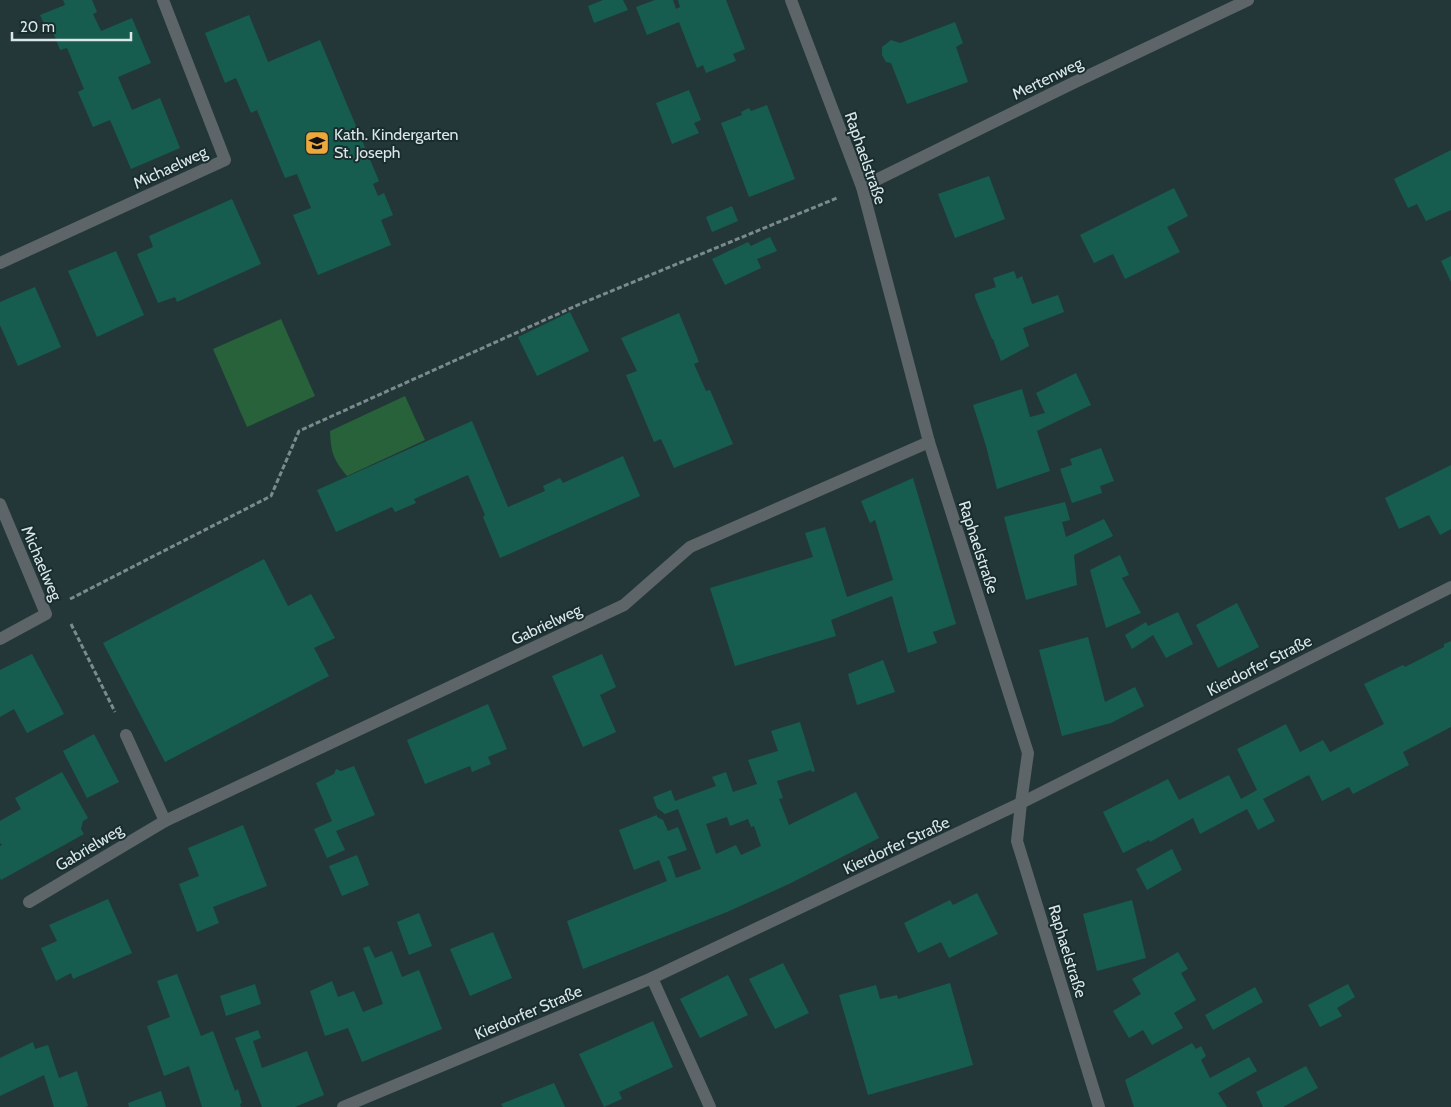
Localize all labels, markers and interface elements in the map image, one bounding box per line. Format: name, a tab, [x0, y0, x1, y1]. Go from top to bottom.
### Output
scale bar	[12, 10, 131, 42]
text: 20 m	[20, 18, 55, 36]
street label: Mertenweg	[1009, 53, 1086, 104]
street label: Raphaelstraße	[841, 109, 890, 207]
place label: Kath. Kindergarten St. Joseph	[334, 125, 459, 162]
school or university icon: Kath. Kindergarten St. Joseph	[304, 130, 330, 156]
street label: Michaelweg	[130, 142, 211, 193]
street label: Raphaelstraße	[955, 498, 1002, 596]
street label: Michaelweg	[17, 523, 66, 604]
street label: Gabrielweg	[508, 599, 585, 649]
street label: Kierdorfer Straße	[1204, 631, 1315, 700]
street label: Kierdorfer Straße	[840, 813, 952, 878]
street label: Gabrielweg	[52, 819, 127, 875]
street label: Raphaelstraße	[1044, 902, 1091, 1000]
street label: Kierdorfer Straße	[472, 981, 585, 1044]

